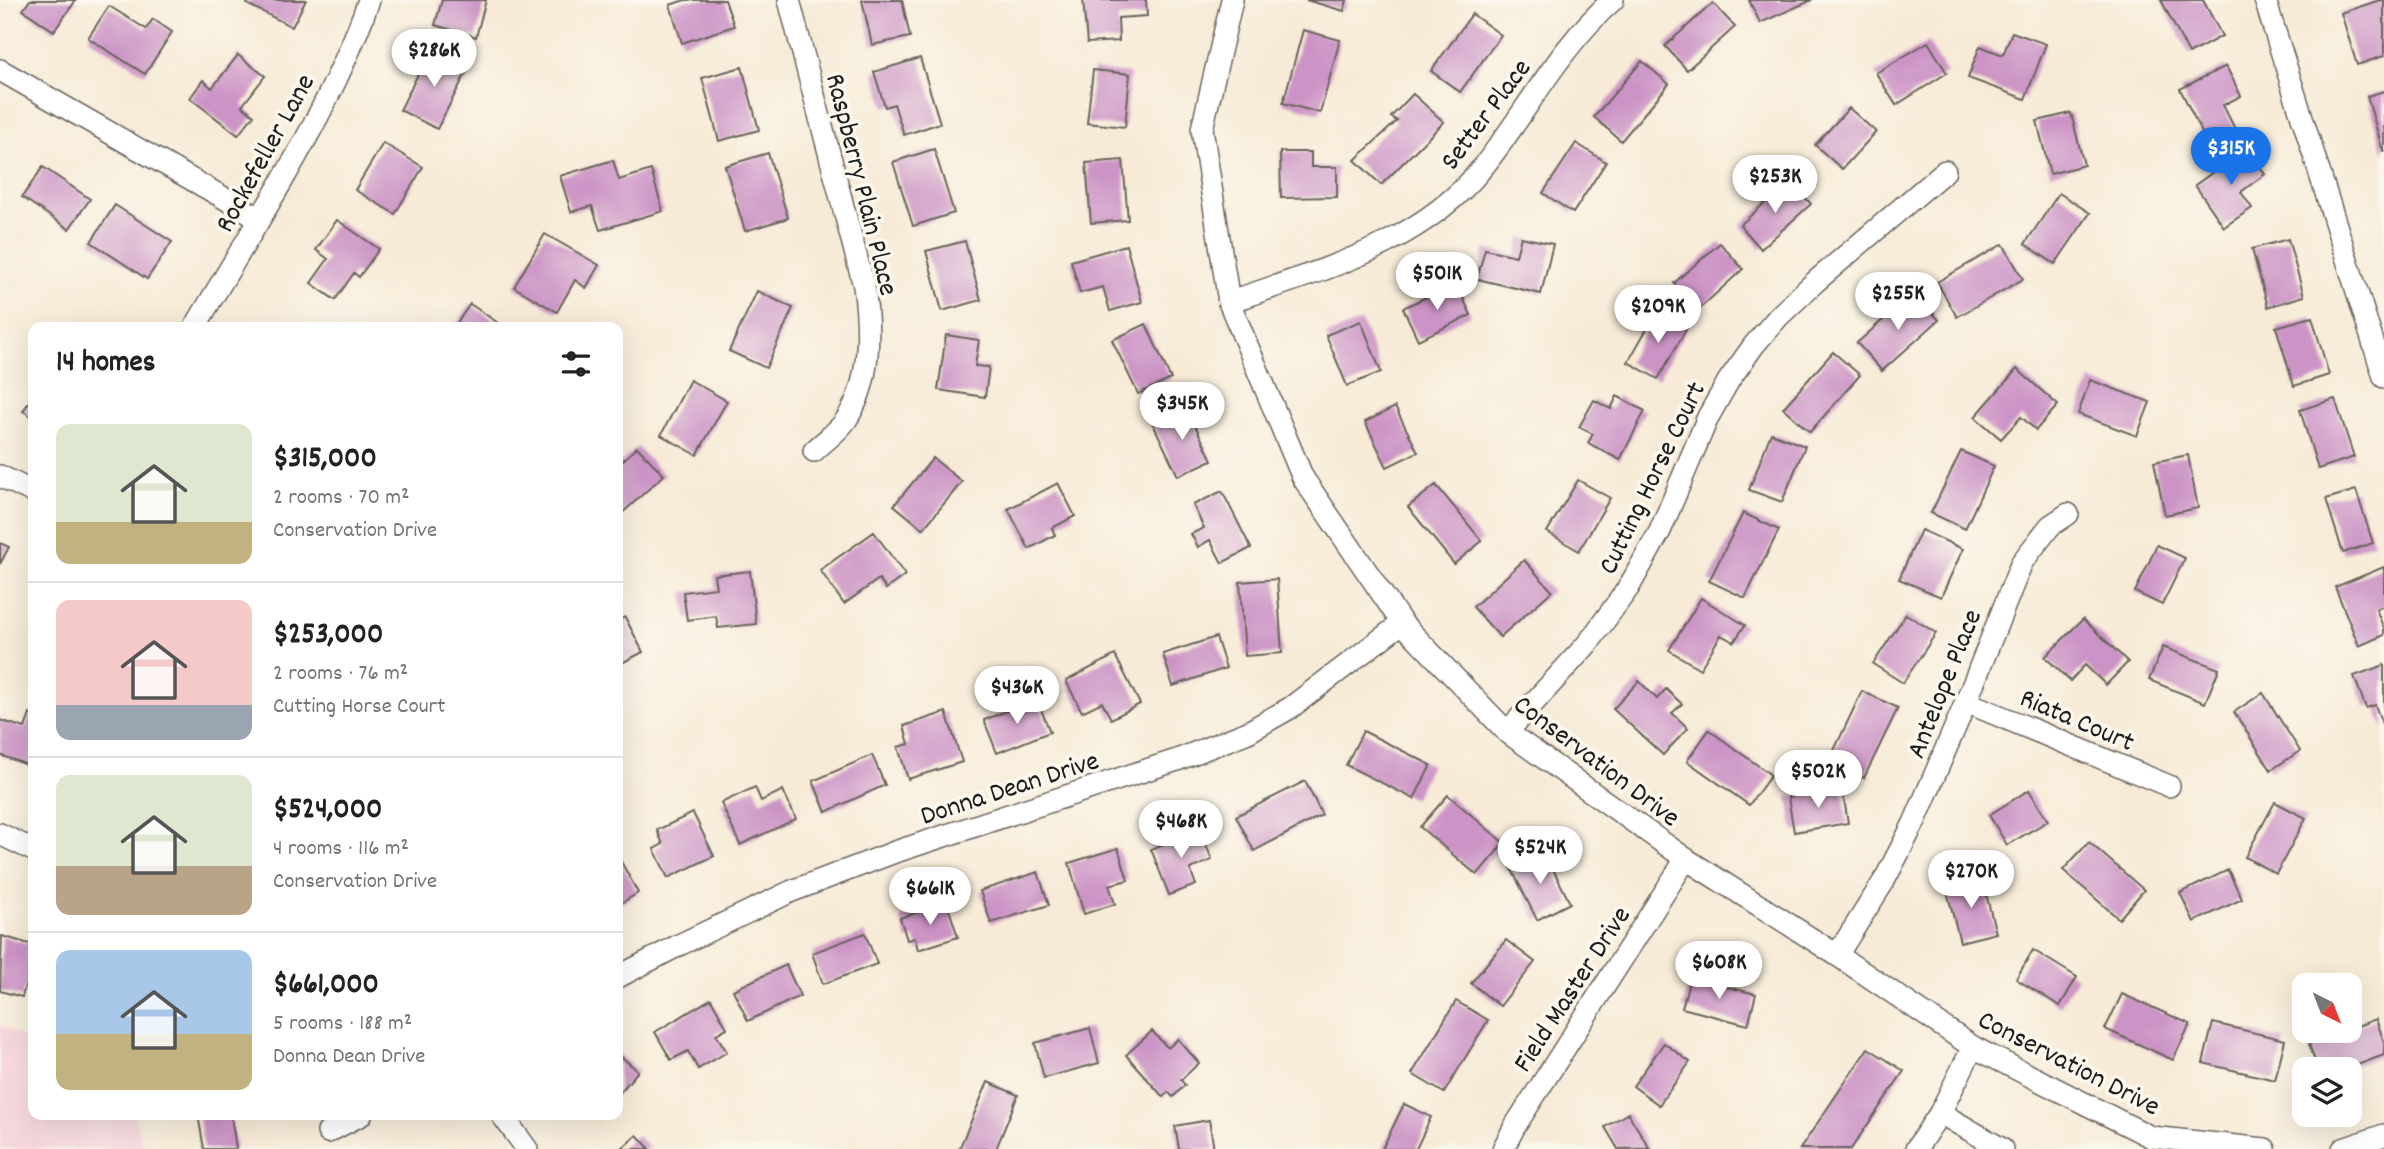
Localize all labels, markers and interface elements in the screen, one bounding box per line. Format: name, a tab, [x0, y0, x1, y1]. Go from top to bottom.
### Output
pin: $286K	[385, 29, 483, 89]
text: $286K	[408, 35, 460, 68]
street label: Setter Place	[1433, 52, 1543, 180]
street label: Rockefeller Lane	[207, 68, 327, 241]
street label: Raspberry Plain Place	[812, 70, 906, 300]
pin: $315K	[2182, 128, 2280, 187]
text: $315K	[2207, 133, 2255, 166]
pin: $253K	[1726, 156, 1824, 215]
text: $253K	[1748, 161, 1802, 194]
pin: $501K	[1388, 252, 1486, 312]
text: $501K	[1412, 258, 1462, 291]
pin: $255K	[1849, 272, 1947, 332]
text: $255K	[1871, 278, 1925, 311]
pin: $209K	[1609, 286, 1707, 345]
text: $209K	[1630, 291, 1686, 324]
text: 14 homes	[56, 343, 155, 386]
icon: filters	[557, 345, 595, 383]
street label: Cutting Horse Court	[1590, 376, 1719, 582]
pin: $345K	[1133, 382, 1231, 442]
text: $345K	[1156, 388, 1208, 421]
text: $315,000	[273, 439, 377, 482]
icon: home	[112, 452, 196, 536]
text: 2 rooms · 70 m²	[273, 482, 409, 515]
text: Conservation Drive	[273, 515, 437, 548]
street label: Antelope Place	[1899, 604, 1995, 765]
text: $253,000	[273, 615, 383, 658]
icon: home	[112, 628, 196, 712]
text: 2 rooms · 76 m²	[273, 658, 408, 691]
pin: $436K	[968, 666, 1066, 726]
text: $436K	[990, 672, 1044, 705]
street label: Riata Court	[2013, 681, 2139, 765]
street label: Conservation Drive	[1503, 687, 1687, 839]
text: Cutting Horse Court	[273, 691, 446, 724]
street label: Donna Dean Drive	[916, 743, 1105, 838]
pin: $502K	[1769, 750, 1867, 810]
text: $502K	[1790, 756, 1846, 789]
text: $524,000	[273, 790, 382, 833]
pin: $468K	[1132, 800, 1230, 860]
icon: home	[112, 803, 196, 887]
text: $468K	[1155, 806, 1207, 839]
pin: $524K	[1491, 826, 1589, 886]
text: $524K	[1514, 832, 1566, 865]
text: 4 rooms · 116 m²	[273, 833, 409, 866]
pin: $270K	[1922, 850, 2020, 910]
text: $270K	[1944, 856, 1998, 889]
text: Conservation Drive	[273, 866, 437, 899]
pin: $661K	[881, 867, 979, 927]
text: $661K	[905, 873, 955, 906]
street label: Field Master Drive	[1505, 900, 1643, 1082]
pin: $608K	[1670, 942, 1768, 1001]
text: $608K	[1691, 947, 1747, 980]
text: $661,000	[273, 965, 379, 1008]
north arrow	[2292, 973, 2362, 1043]
map controls	[2292, 973, 2362, 1127]
icon: home	[112, 978, 196, 1062]
street label: Conservation Drive	[1970, 1002, 2166, 1129]
text: 5 rooms · 188 m²	[273, 1008, 412, 1041]
text: Donna Dean Drive	[273, 1041, 425, 1074]
button: layers	[2292, 1057, 2362, 1127]

